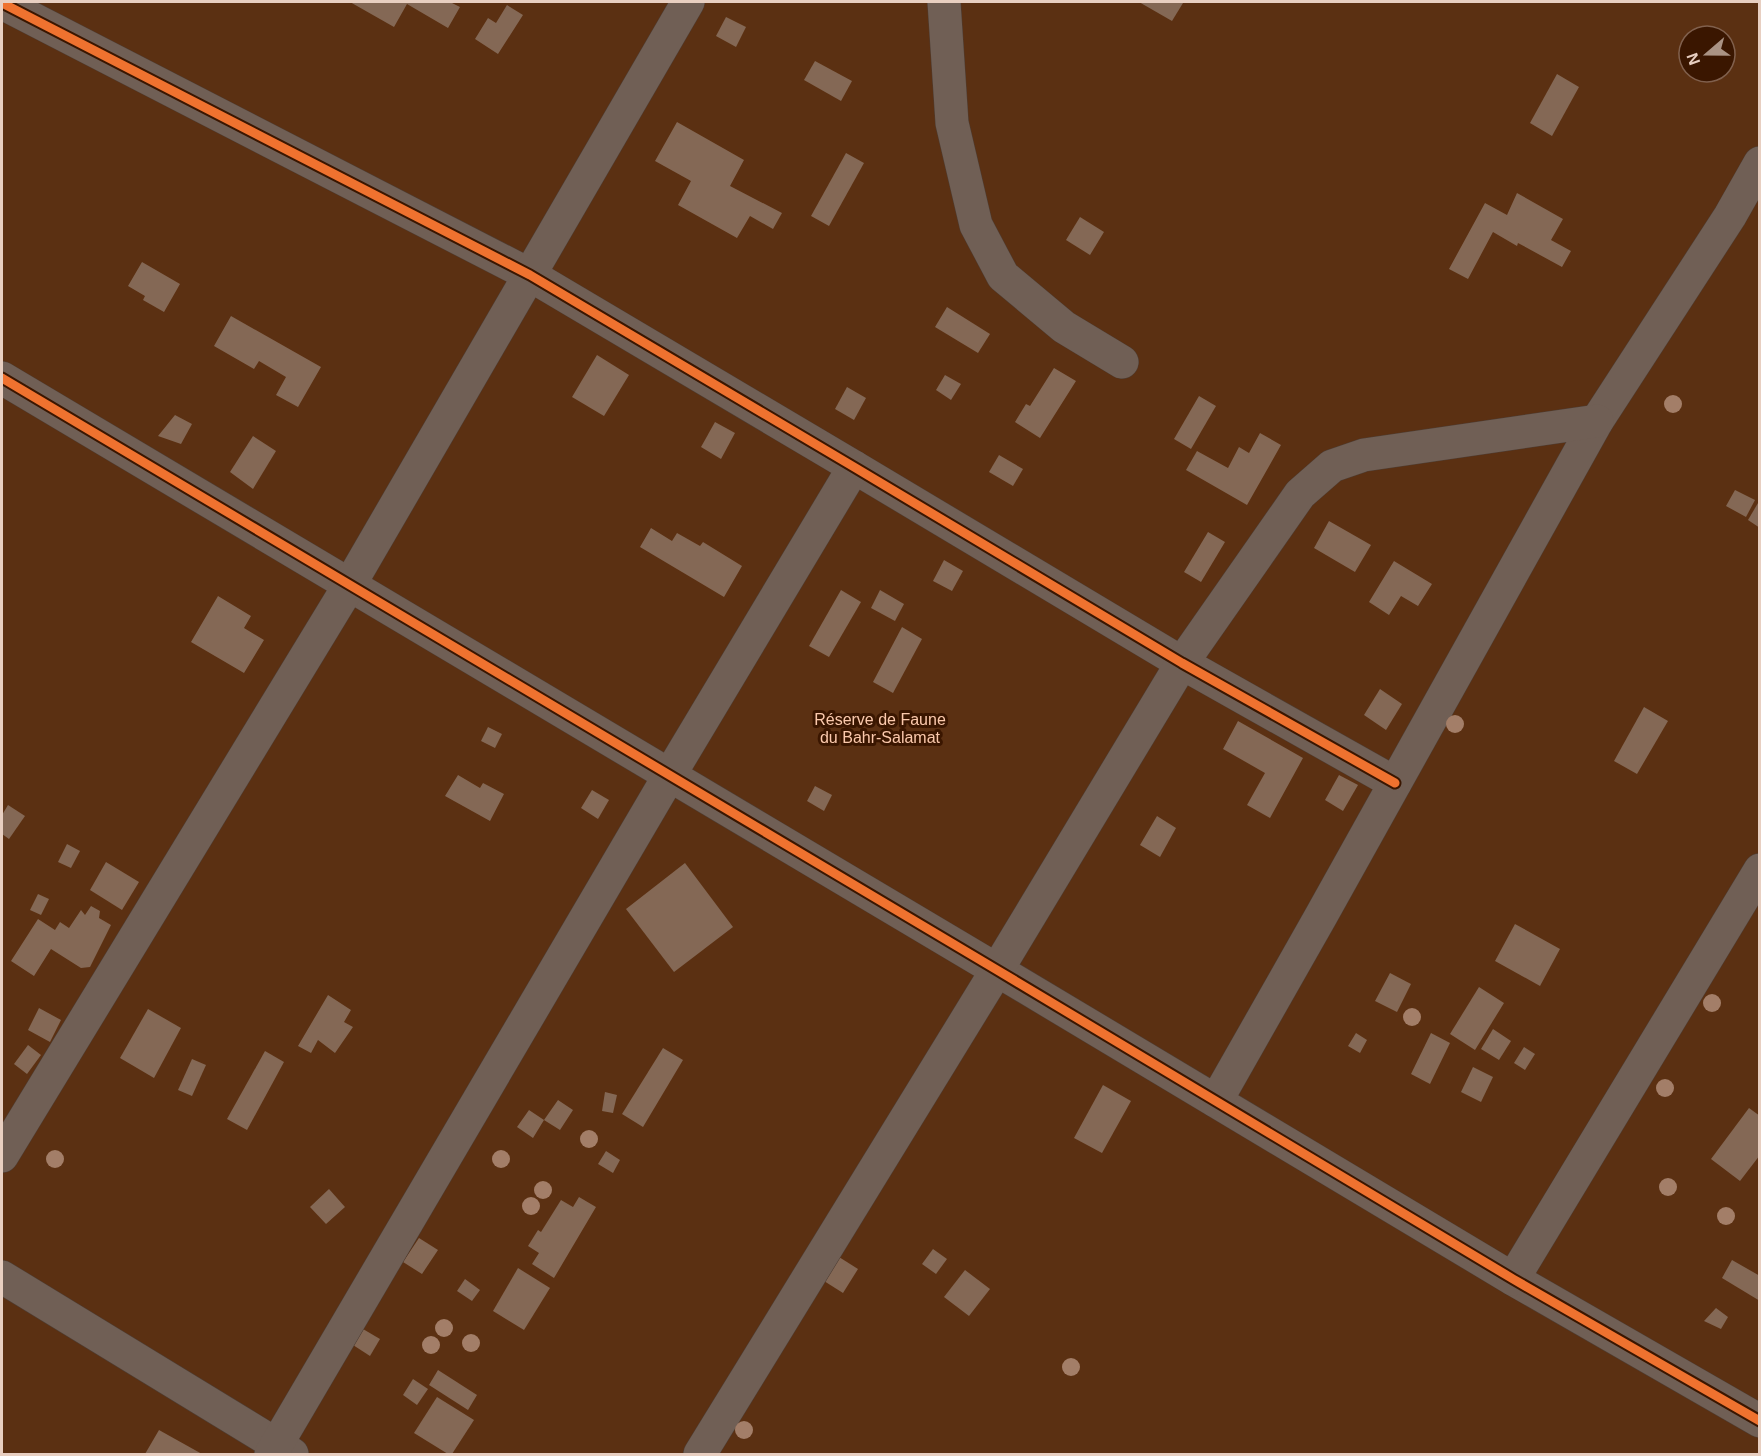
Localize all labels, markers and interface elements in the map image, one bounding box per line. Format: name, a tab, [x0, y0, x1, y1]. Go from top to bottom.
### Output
north arrow	[1677, 24, 1737, 84]
text: N	[1683, 51, 1703, 67]
park label: Réserve de Faune du Bahr-Salamat	[814, 711, 946, 746]

